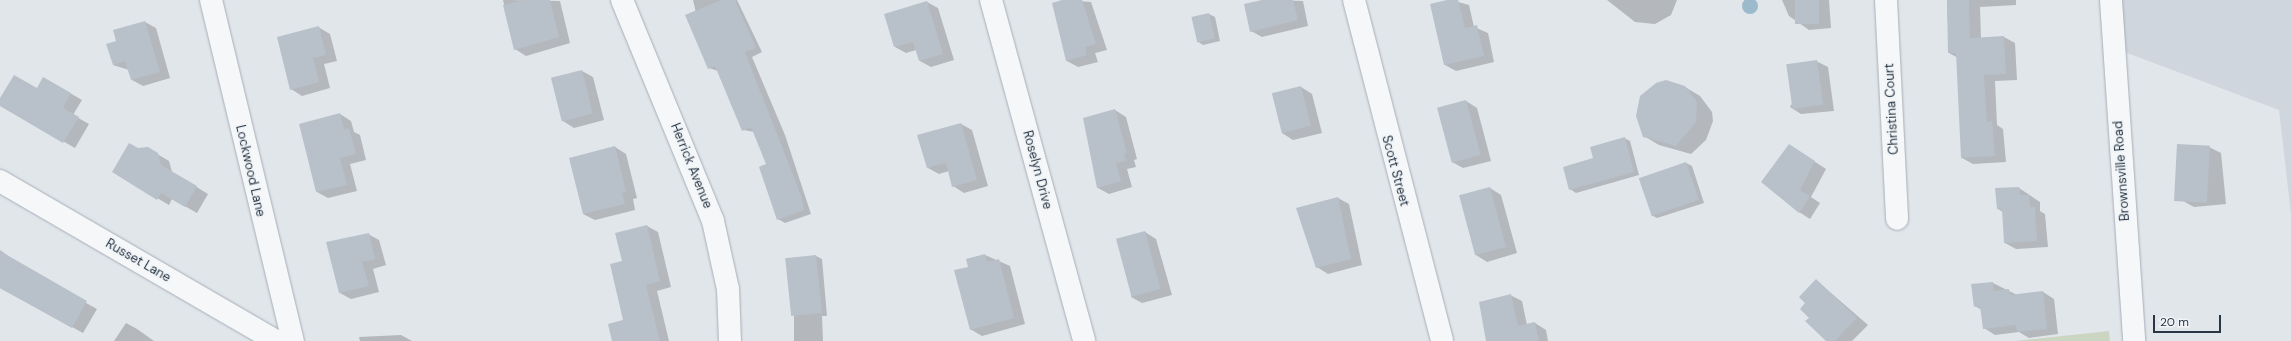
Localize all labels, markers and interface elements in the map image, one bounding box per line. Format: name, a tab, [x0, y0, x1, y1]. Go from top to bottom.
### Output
street label: Christina Court	[1882, 63, 1902, 155]
street label: Brownsville Road	[2111, 120, 2133, 222]
street label: Herrick Avenue	[667, 121, 715, 211]
street label: Lockwood Lane	[232, 124, 268, 218]
street label: Roselyn Drive	[1019, 129, 1055, 211]
street label: Scott Street	[1378, 134, 1412, 208]
street label: Russet Lane	[103, 236, 173, 286]
scale bar	[2155, 307, 2223, 333]
text: 20 m	[2160, 314, 2189, 330]

